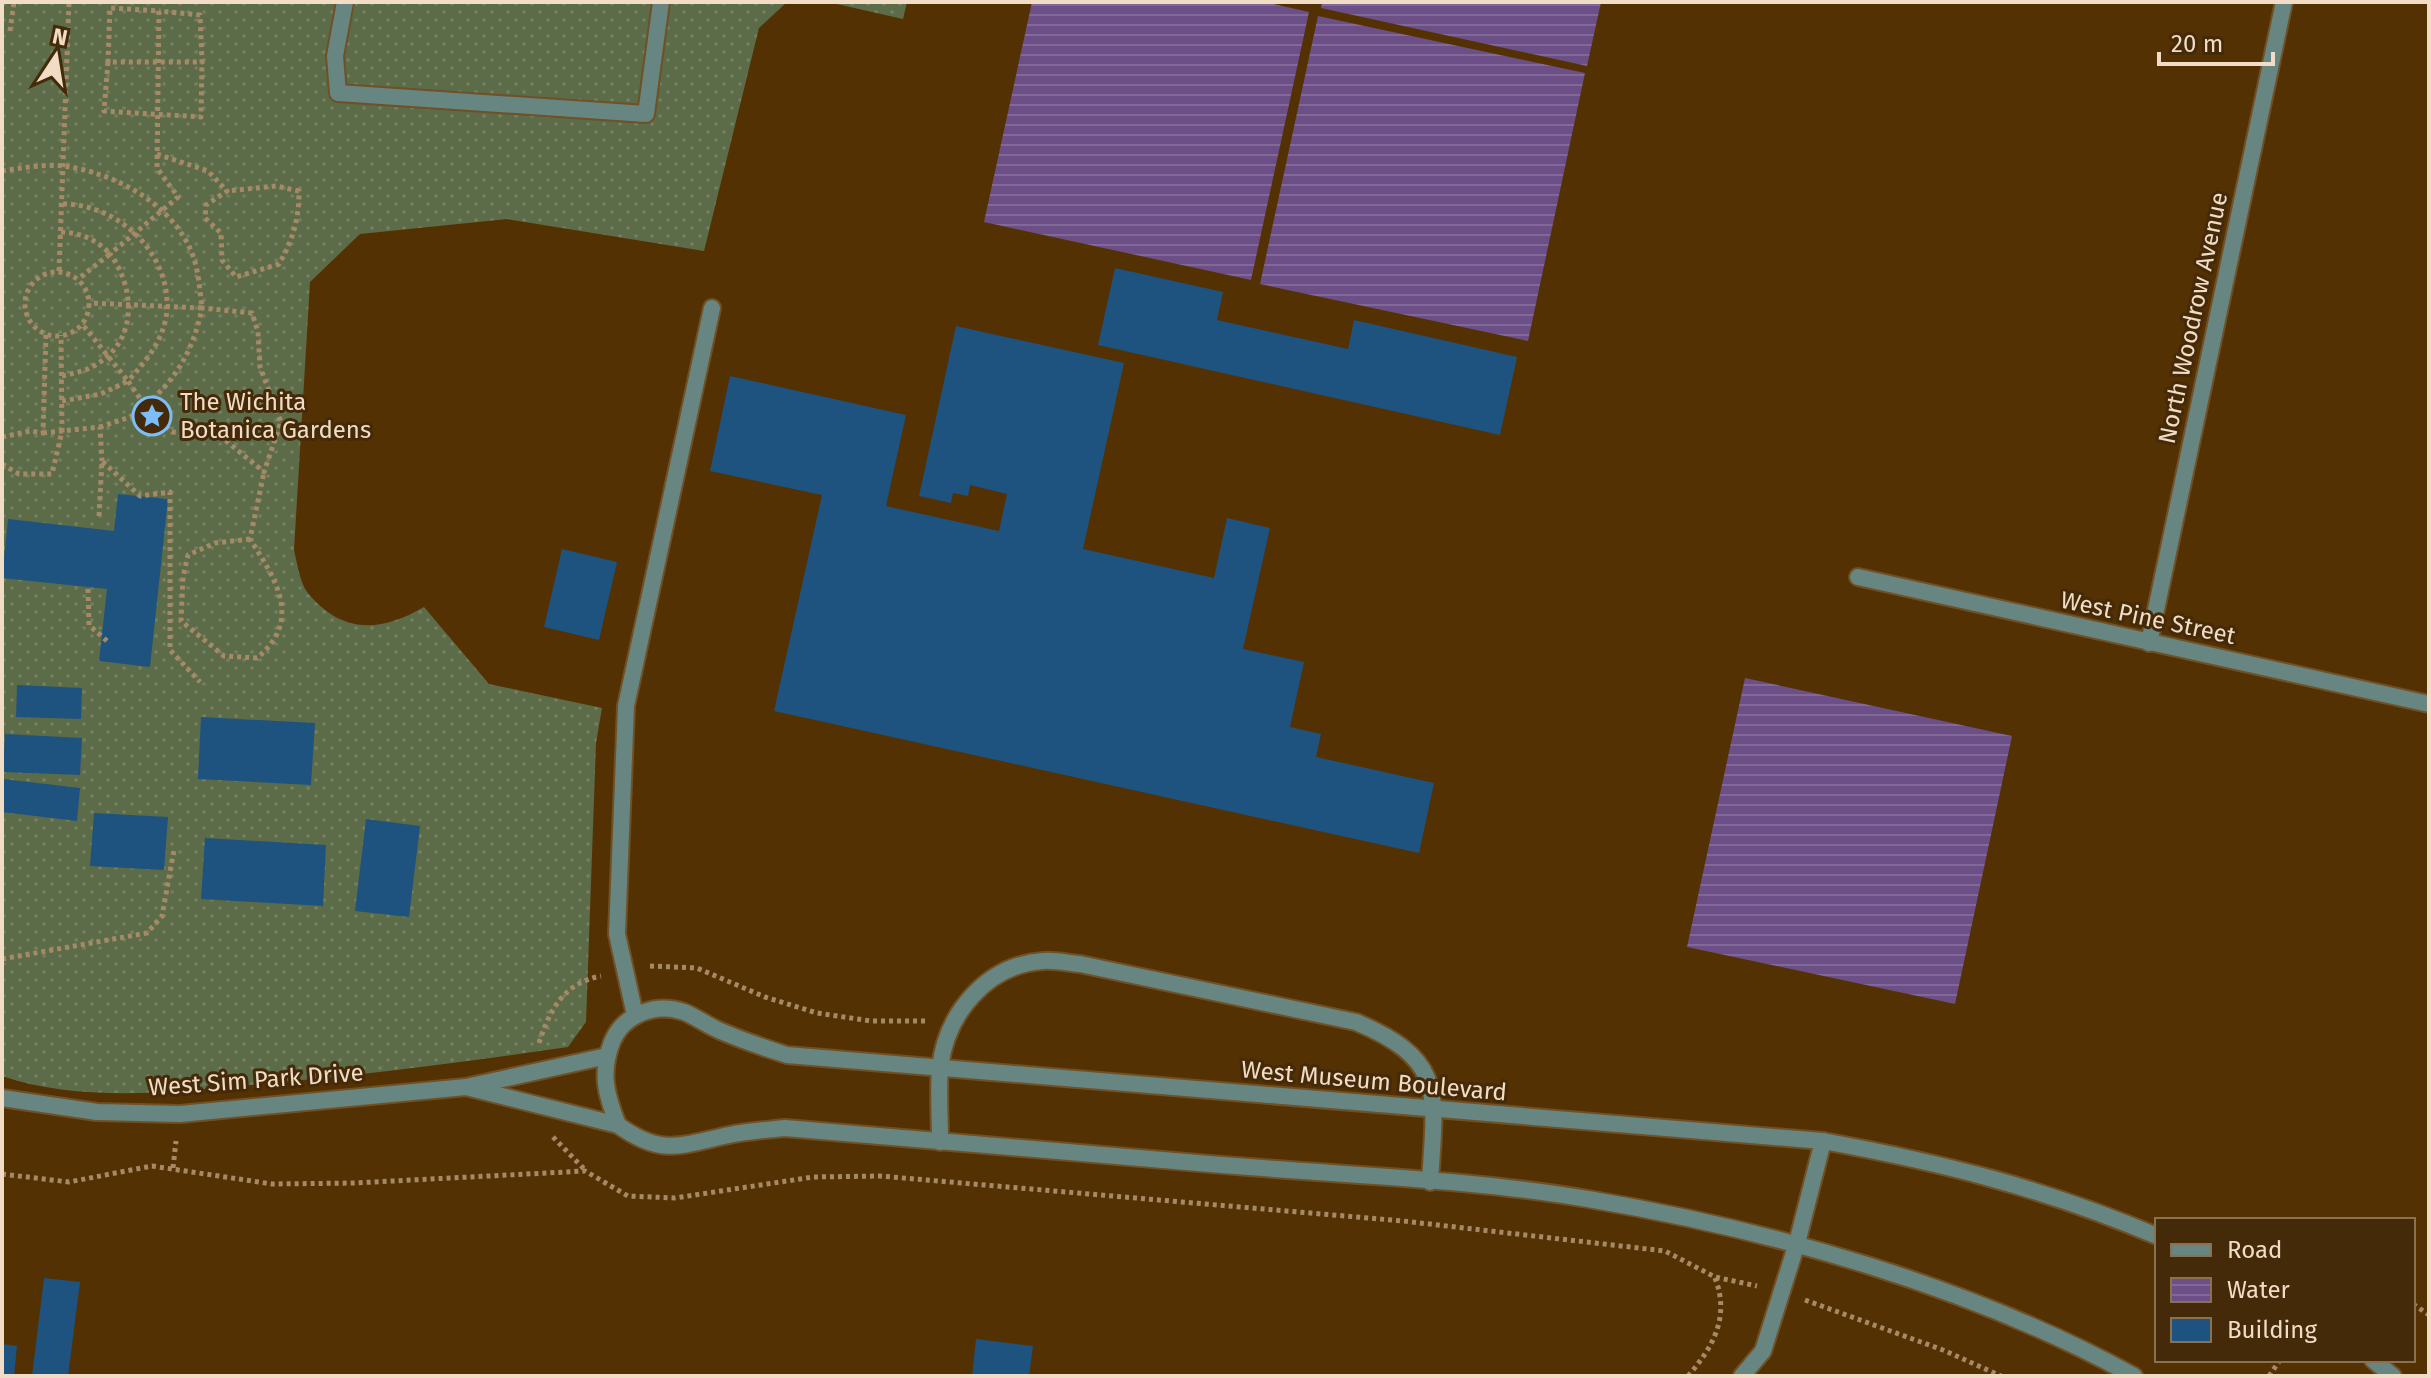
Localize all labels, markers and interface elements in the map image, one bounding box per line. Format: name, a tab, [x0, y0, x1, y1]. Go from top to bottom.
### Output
north arrow	[16, 16, 96, 96]
scale bar	[2159, 16, 2273, 66]
text: N	[50, 22, 70, 52]
text: 20 m	[2171, 30, 2223, 58]
street label: North Woodrow Avenue	[2153, 190, 2233, 446]
place label: The Wichita Botanica Gardens	[180, 388, 371, 444]
place icon: The Wichita Botanica Gardens	[131, 395, 173, 437]
street label: West Pine Street	[2058, 586, 2238, 650]
street label: West Museum Boulevard	[1240, 1055, 1508, 1107]
street label: West Sim Park Drive	[148, 1059, 364, 1101]
legend	[2155, 1218, 2415, 1362]
text: Road	[2227, 1236, 2282, 1264]
text: Water	[2227, 1276, 2291, 1304]
text: Building	[2227, 1316, 2317, 1344]

